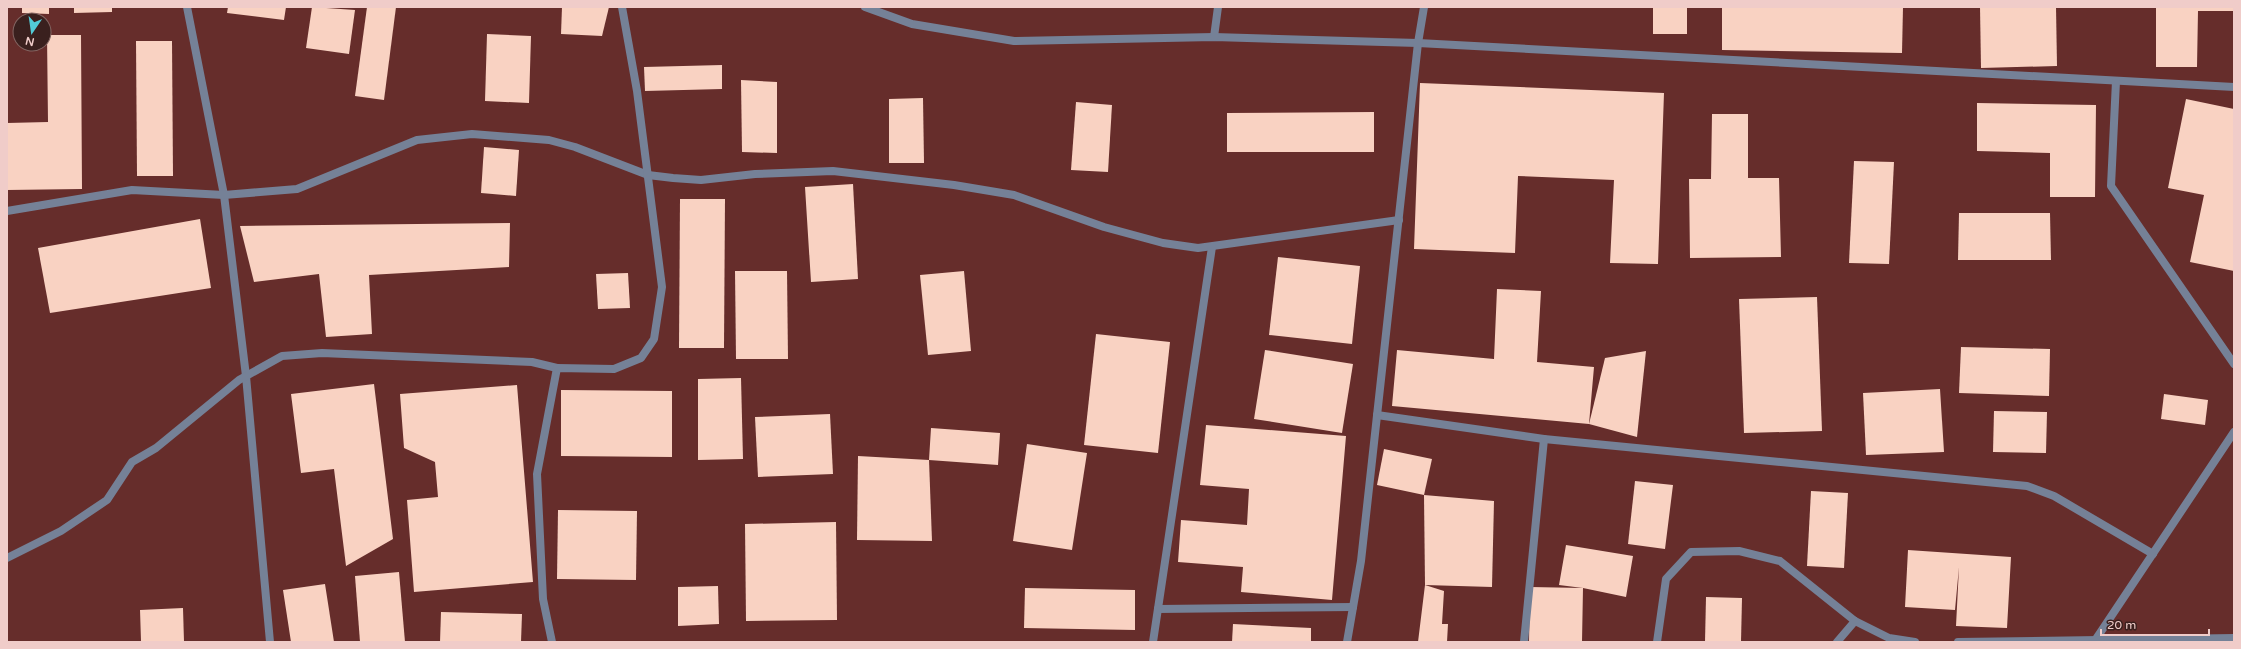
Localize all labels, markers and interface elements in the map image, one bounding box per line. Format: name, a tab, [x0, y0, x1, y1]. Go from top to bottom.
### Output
north arrow	[12, 12, 52, 52]
text: N	[24, 34, 36, 49]
scale bar	[2101, 611, 2209, 637]
text: 20 m	[2107, 618, 2136, 632]

